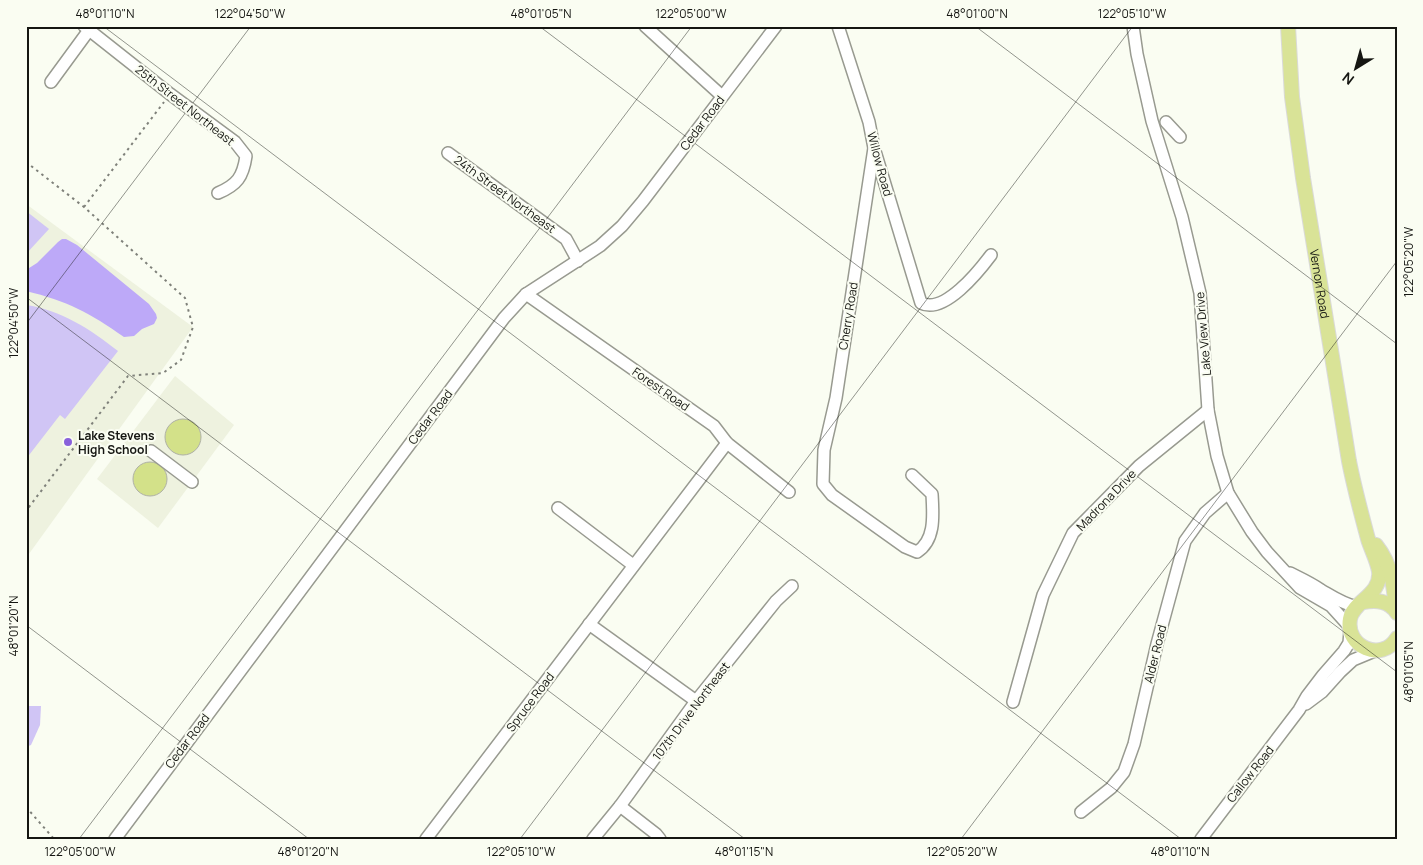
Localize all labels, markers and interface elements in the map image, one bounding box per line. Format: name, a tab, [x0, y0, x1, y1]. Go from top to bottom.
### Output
text: 48°01'10"N	[76, 5, 134, 22]
text: 122°04'50"W	[215, 5, 286, 22]
text: 48°01'05"N	[510, 5, 572, 22]
text: 122°05'00"W	[655, 5, 727, 22]
text: 48°01'00"N	[946, 5, 1008, 22]
text: 122°05'10"W	[1098, 5, 1167, 22]
north arrow	[1330, 42, 1380, 92]
street label: 25th Street Northeast	[132, 61, 238, 149]
text: N	[1338, 68, 1358, 89]
street label: Cedar Road	[676, 92, 728, 154]
street label: Willow Road	[863, 130, 897, 198]
street label: 24th Street Northeast	[451, 151, 559, 237]
text: 122°05'20"W	[1400, 226, 1417, 297]
street label: Vernon Road	[1306, 248, 1334, 320]
street label: Cherry Road	[834, 281, 862, 351]
text: 122°04'50"W	[5, 287, 22, 358]
street label: Lake View Drive	[1191, 291, 1215, 377]
street label: Forest Road	[629, 363, 693, 415]
street label: Cedar Road	[404, 386, 456, 448]
place label: Lake Stevens High School	[78, 427, 155, 458]
marker: Lake Stevens High School	[62, 436, 74, 448]
street label: Madrona Drive	[1072, 466, 1140, 534]
text: 48°01'20"N	[5, 595, 22, 657]
street label: Alder Road	[1140, 623, 1170, 685]
text: 48°01'05"N	[1400, 641, 1417, 703]
street label: 107th Drive Northeast	[648, 658, 734, 764]
street label: Spruce Road	[502, 669, 558, 735]
street label: Cedar Road	[161, 710, 213, 772]
street label: Callow Road	[1222, 742, 1278, 806]
text: 122°05'00"W	[44, 843, 116, 860]
text: 48°01'20"N	[277, 843, 339, 860]
text: 122°05'10"W	[487, 843, 556, 860]
text: 48°01'15"N	[715, 843, 773, 860]
text: 122°05'20"W	[927, 843, 998, 860]
text: 48°01'10"N	[1151, 843, 1209, 860]

